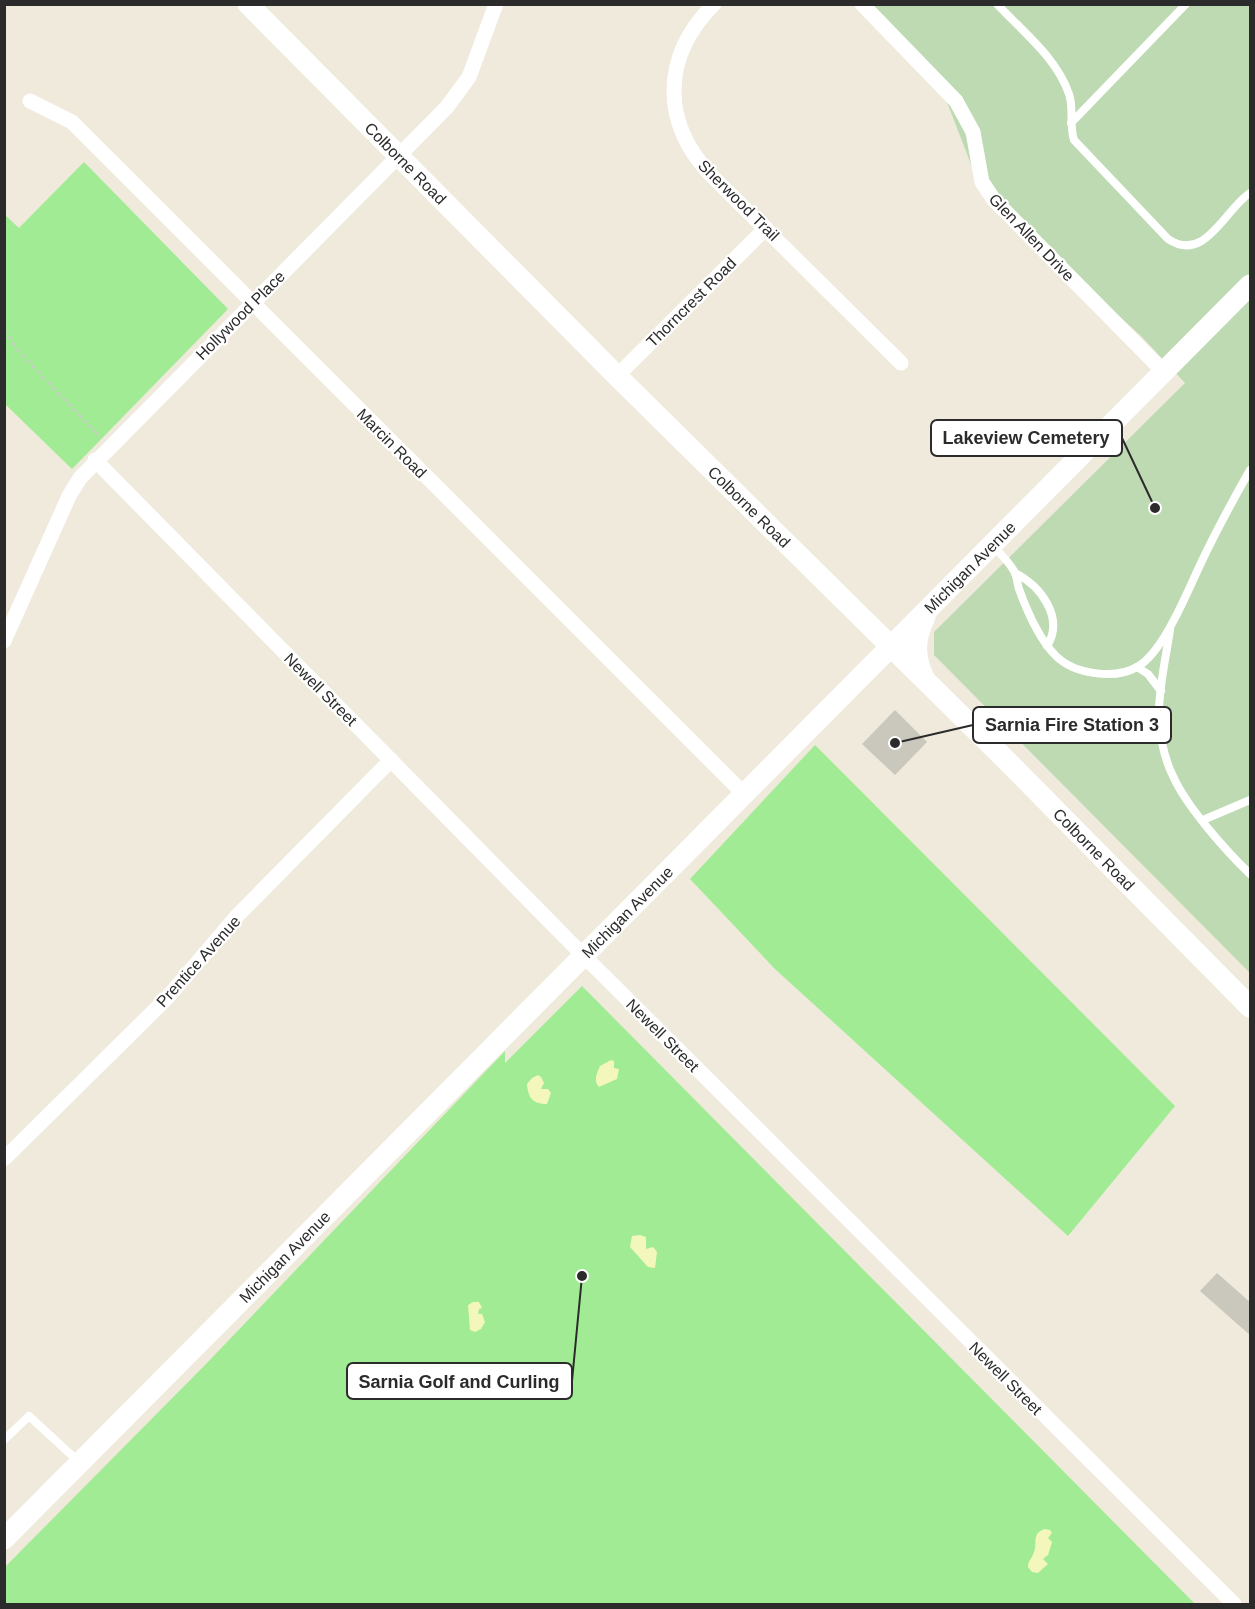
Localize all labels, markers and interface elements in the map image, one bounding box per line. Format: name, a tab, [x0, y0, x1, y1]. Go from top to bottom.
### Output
street label: Colborne Road	[361, 119, 449, 208]
street label: Sherwood Trail	[695, 157, 782, 244]
street label: Glen Allen Drive	[986, 190, 1078, 285]
street label: Thorncrest Road	[643, 254, 739, 350]
street label: Hollywood Place	[193, 267, 288, 363]
street label: Marcin Road	[354, 405, 430, 481]
callout: Lakeview Cemetery	[931, 420, 1122, 456]
text: Lakeview Cemetery	[942, 428, 1110, 448]
street label: Colborne Road	[705, 463, 793, 551]
street label: Michigan Avenue	[921, 518, 1019, 617]
street label: Newell Street	[281, 650, 361, 729]
callout: Sarnia Fire Station 3	[973, 707, 1171, 743]
text: Sarnia Fire Station 3	[985, 715, 1159, 735]
street label: Colborne Road	[1050, 805, 1138, 894]
street label: Michigan Avenue	[579, 863, 676, 961]
street label: Prentice Avenue	[153, 912, 244, 1010]
street label: Newell Street	[623, 996, 703, 1075]
street label: Michigan Avenue	[236, 1208, 334, 1306]
street label: Newell Street	[966, 1339, 1046, 1418]
callout: Sarnia Golf and Curling	[347, 1363, 572, 1399]
text: Sarnia Golf and Curling	[358, 1372, 560, 1392]

